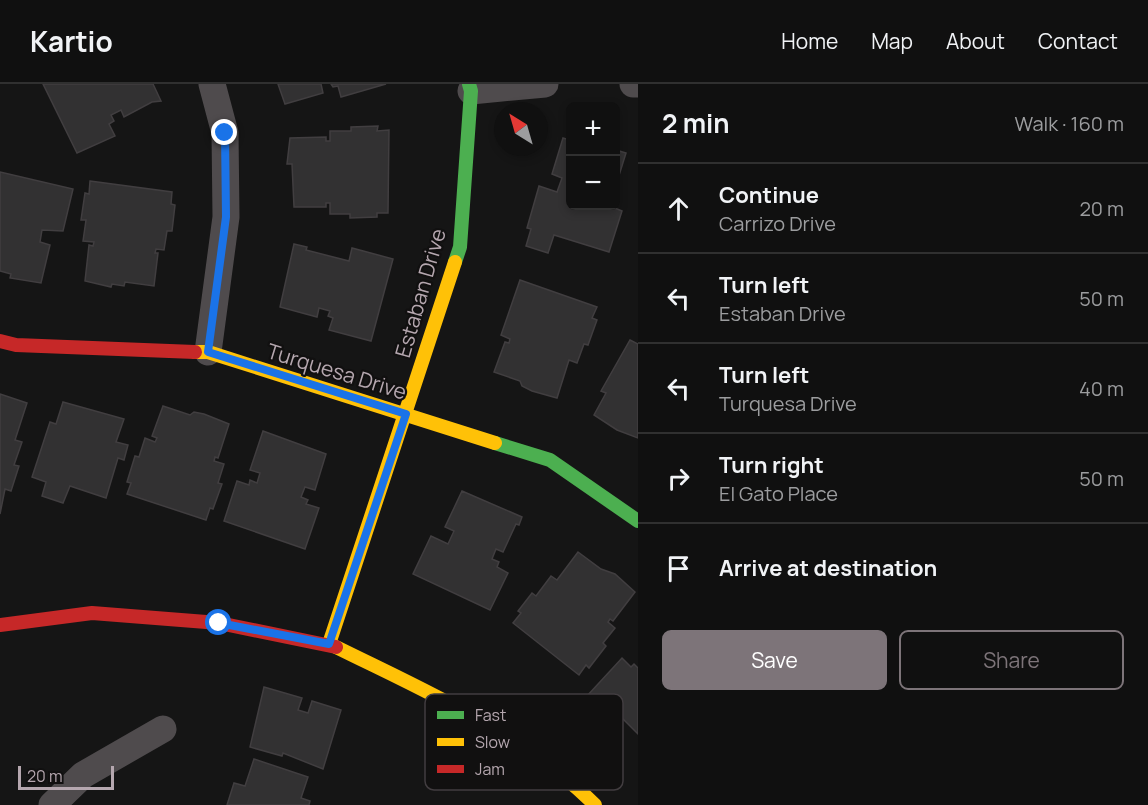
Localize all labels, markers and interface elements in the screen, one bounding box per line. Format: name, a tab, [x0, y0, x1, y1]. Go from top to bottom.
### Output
text: Kartio	[30, 22, 113, 60]
text: Home	[781, 27, 838, 55]
text: Map	[871, 27, 913, 55]
text: About	[946, 27, 1005, 55]
text: Contact	[1038, 27, 1118, 55]
north arrow	[494, 102, 548, 156]
map controls	[566, 102, 620, 210]
button: +	[566, 102, 620, 156]
text: 2 min	[662, 105, 730, 141]
text: Walk · 160 m	[1015, 110, 1124, 137]
route end	[211, 119, 237, 145]
button: −	[566, 156, 620, 210]
text: Continue	[719, 180, 819, 210]
icon: ahead	[662, 192, 695, 225]
text: 20 m	[1079, 195, 1124, 222]
text: Carrizo Drive	[719, 210, 836, 237]
street label: Estaban Drive	[388, 225, 452, 361]
text: Turn left	[719, 270, 809, 300]
icon: left	[662, 282, 695, 315]
text: 50 m	[1079, 285, 1124, 312]
text: Estaban Drive	[719, 300, 846, 327]
street label: Turquesa Drive	[264, 336, 410, 406]
text: Turn left	[719, 360, 809, 390]
icon: left	[662, 372, 695, 405]
text: 40 m	[1079, 375, 1124, 402]
text: Turquesa Drive	[719, 390, 857, 417]
text: Turn right	[719, 450, 824, 480]
icon: right	[662, 462, 695, 495]
text: 50 m	[1079, 465, 1124, 492]
text: El Gato Place	[719, 480, 838, 507]
icon: arrive	[662, 552, 695, 585]
text: Arrive at destination	[719, 553, 937, 583]
route start	[205, 609, 231, 635]
button: Save	[662, 630, 887, 690]
button: Share	[899, 630, 1124, 690]
legend	[425, 694, 623, 790]
text: Fast	[475, 704, 506, 726]
text: Slow	[475, 731, 510, 753]
text: Jam	[475, 758, 505, 780]
scale bar	[18, 763, 114, 790]
text: 20 m	[27, 765, 63, 787]

